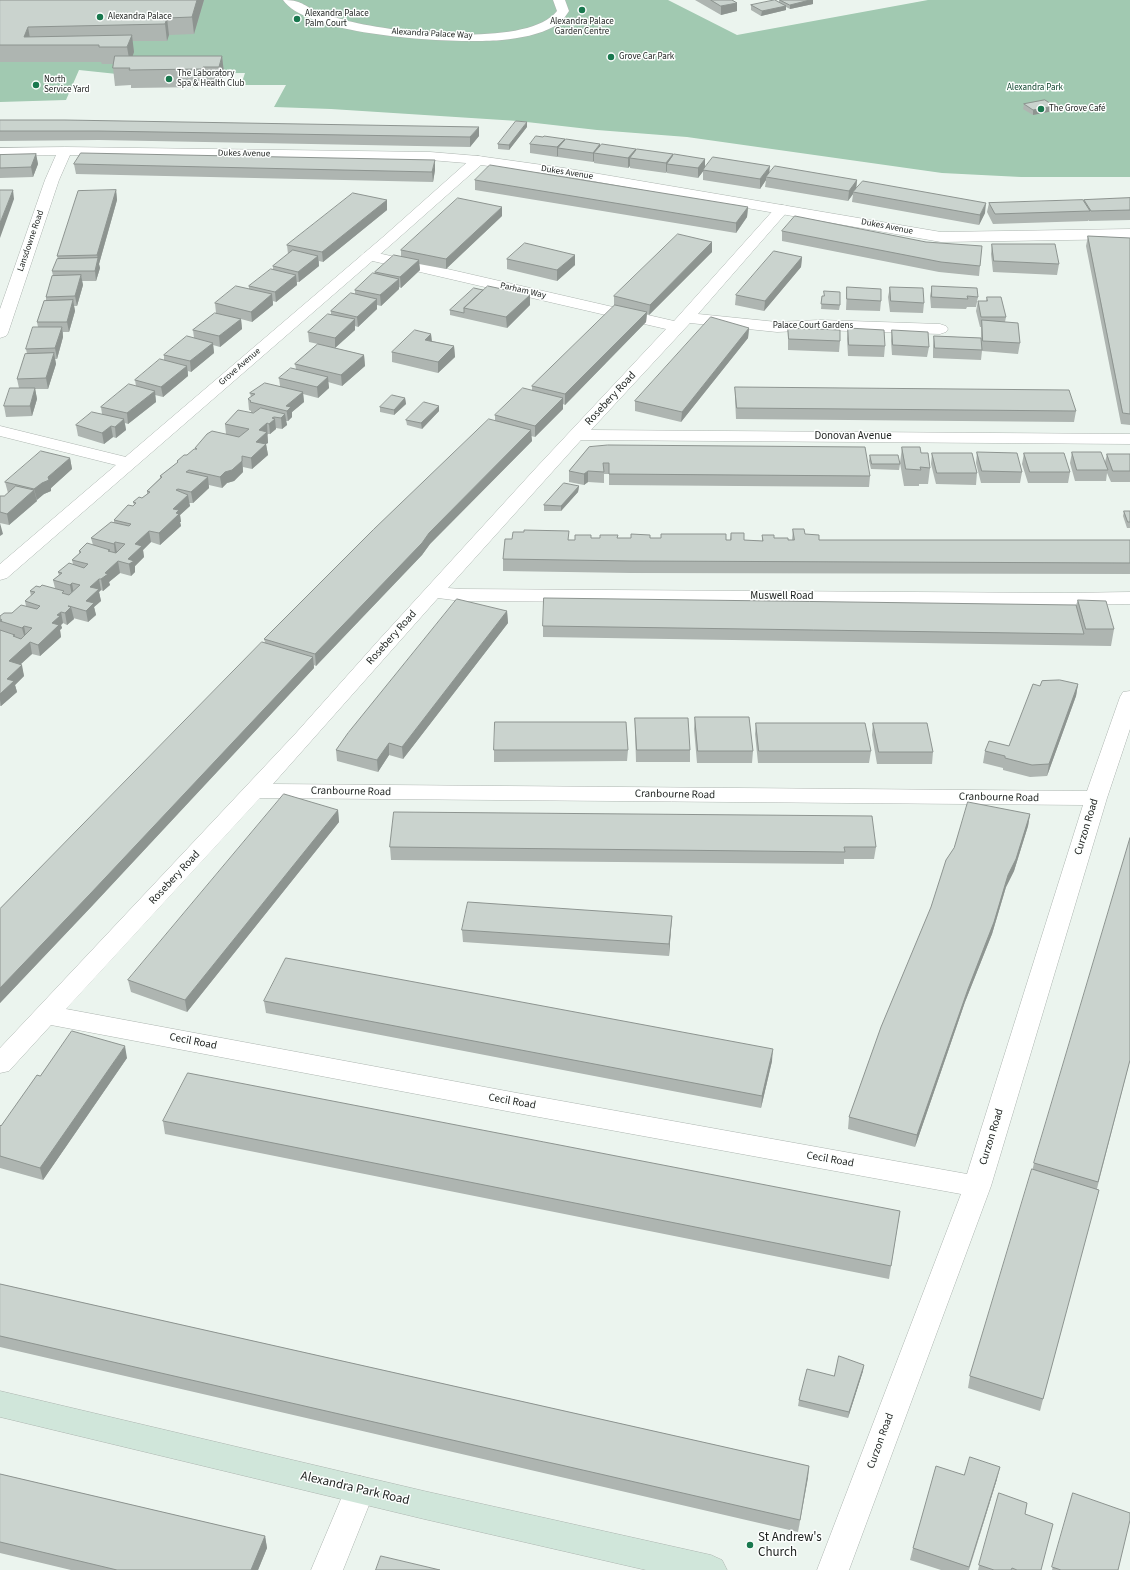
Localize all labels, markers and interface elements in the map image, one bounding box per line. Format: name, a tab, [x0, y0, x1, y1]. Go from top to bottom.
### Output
marker: Alexandra Palace Garden Centre	[577, 5, 587, 15]
place label: Alexandra Palace Palm Court	[305, 9, 369, 30]
marker: Alexandra Palace	[95, 12, 105, 22]
place label: Alexandra Palace	[108, 12, 172, 22]
marker: Alexandra Palace Palm Court	[292, 14, 302, 24]
place label: Alexandra Palace Garden Centre	[550, 17, 614, 38]
street label: Alexandra Palace Way	[391, 26, 473, 42]
marker: Grove Car Park	[606, 52, 616, 62]
place label: Grove Car Park	[619, 52, 674, 62]
place label: The Laboratory Spa & Health Club	[177, 69, 244, 90]
marker: The Laboratory Spa & Health Club	[164, 74, 174, 84]
place label: North Service Yard	[44, 75, 89, 96]
marker: North Service Yard	[31, 80, 41, 90]
park label: Alexandra Park	[1007, 83, 1063, 93]
marker: The Grove Café	[1036, 104, 1046, 114]
place label: The Grove Café	[1049, 104, 1106, 114]
street label: Dukes Avenue	[218, 148, 270, 160]
street label: Dukes Avenue	[540, 164, 594, 182]
street label: Lansdowne Road	[15, 209, 47, 273]
street label: Dukes Avenue	[860, 217, 914, 237]
street label: Parham Way	[499, 280, 547, 302]
street label: Palace Court Gardens	[773, 321, 853, 331]
street label: Grove Avenue	[217, 346, 263, 388]
street label: Rosebery Road	[583, 369, 639, 429]
street label: Donovan Avenue	[814, 430, 892, 444]
street label: Muswell Road	[750, 590, 814, 604]
street label: Rosebery Road	[364, 608, 420, 668]
street label: Cranbourne Road	[311, 785, 391, 799]
street label: Cranbourne Road	[635, 788, 715, 802]
street label: Cranbourne Road	[959, 791, 1039, 805]
street label: Curzon Road	[1072, 797, 1102, 857]
street label: Rosebery Road	[147, 848, 203, 908]
street label: Cecil Road	[168, 1031, 218, 1053]
street label: Cecil Road	[487, 1091, 537, 1113]
street label: Curzon Road	[977, 1107, 1007, 1167]
street label: Cecil Road	[805, 1149, 855, 1171]
street label: Curzon Road	[865, 1411, 897, 1471]
street label: Alexandra Park Road	[299, 1469, 411, 1509]
place label: St Andrew's Church	[758, 1530, 822, 1561]
marker: St Andrew's Church	[745, 1540, 755, 1550]

